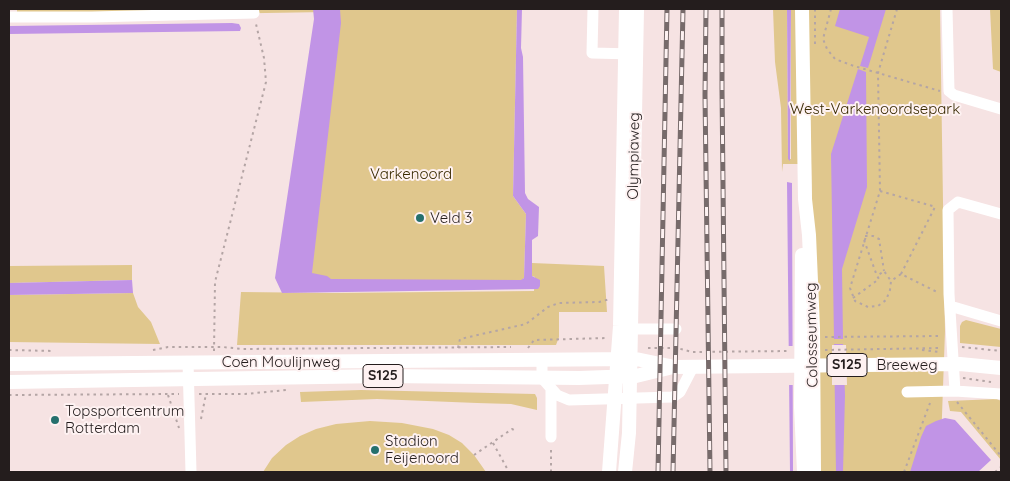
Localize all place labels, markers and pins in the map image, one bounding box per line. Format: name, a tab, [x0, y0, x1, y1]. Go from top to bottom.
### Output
place label: Veld 3	[430, 209, 472, 227]
marker: Veld 3	[414, 212, 426, 224]
place label: Topsportcentrum Rotterdam	[65, 402, 184, 437]
marker: Topsportcentrum Rotterdam	[49, 414, 61, 426]
place label: Stadion Feijenoord	[385, 432, 459, 467]
marker: Stadion Feijenoord	[369, 444, 381, 456]

